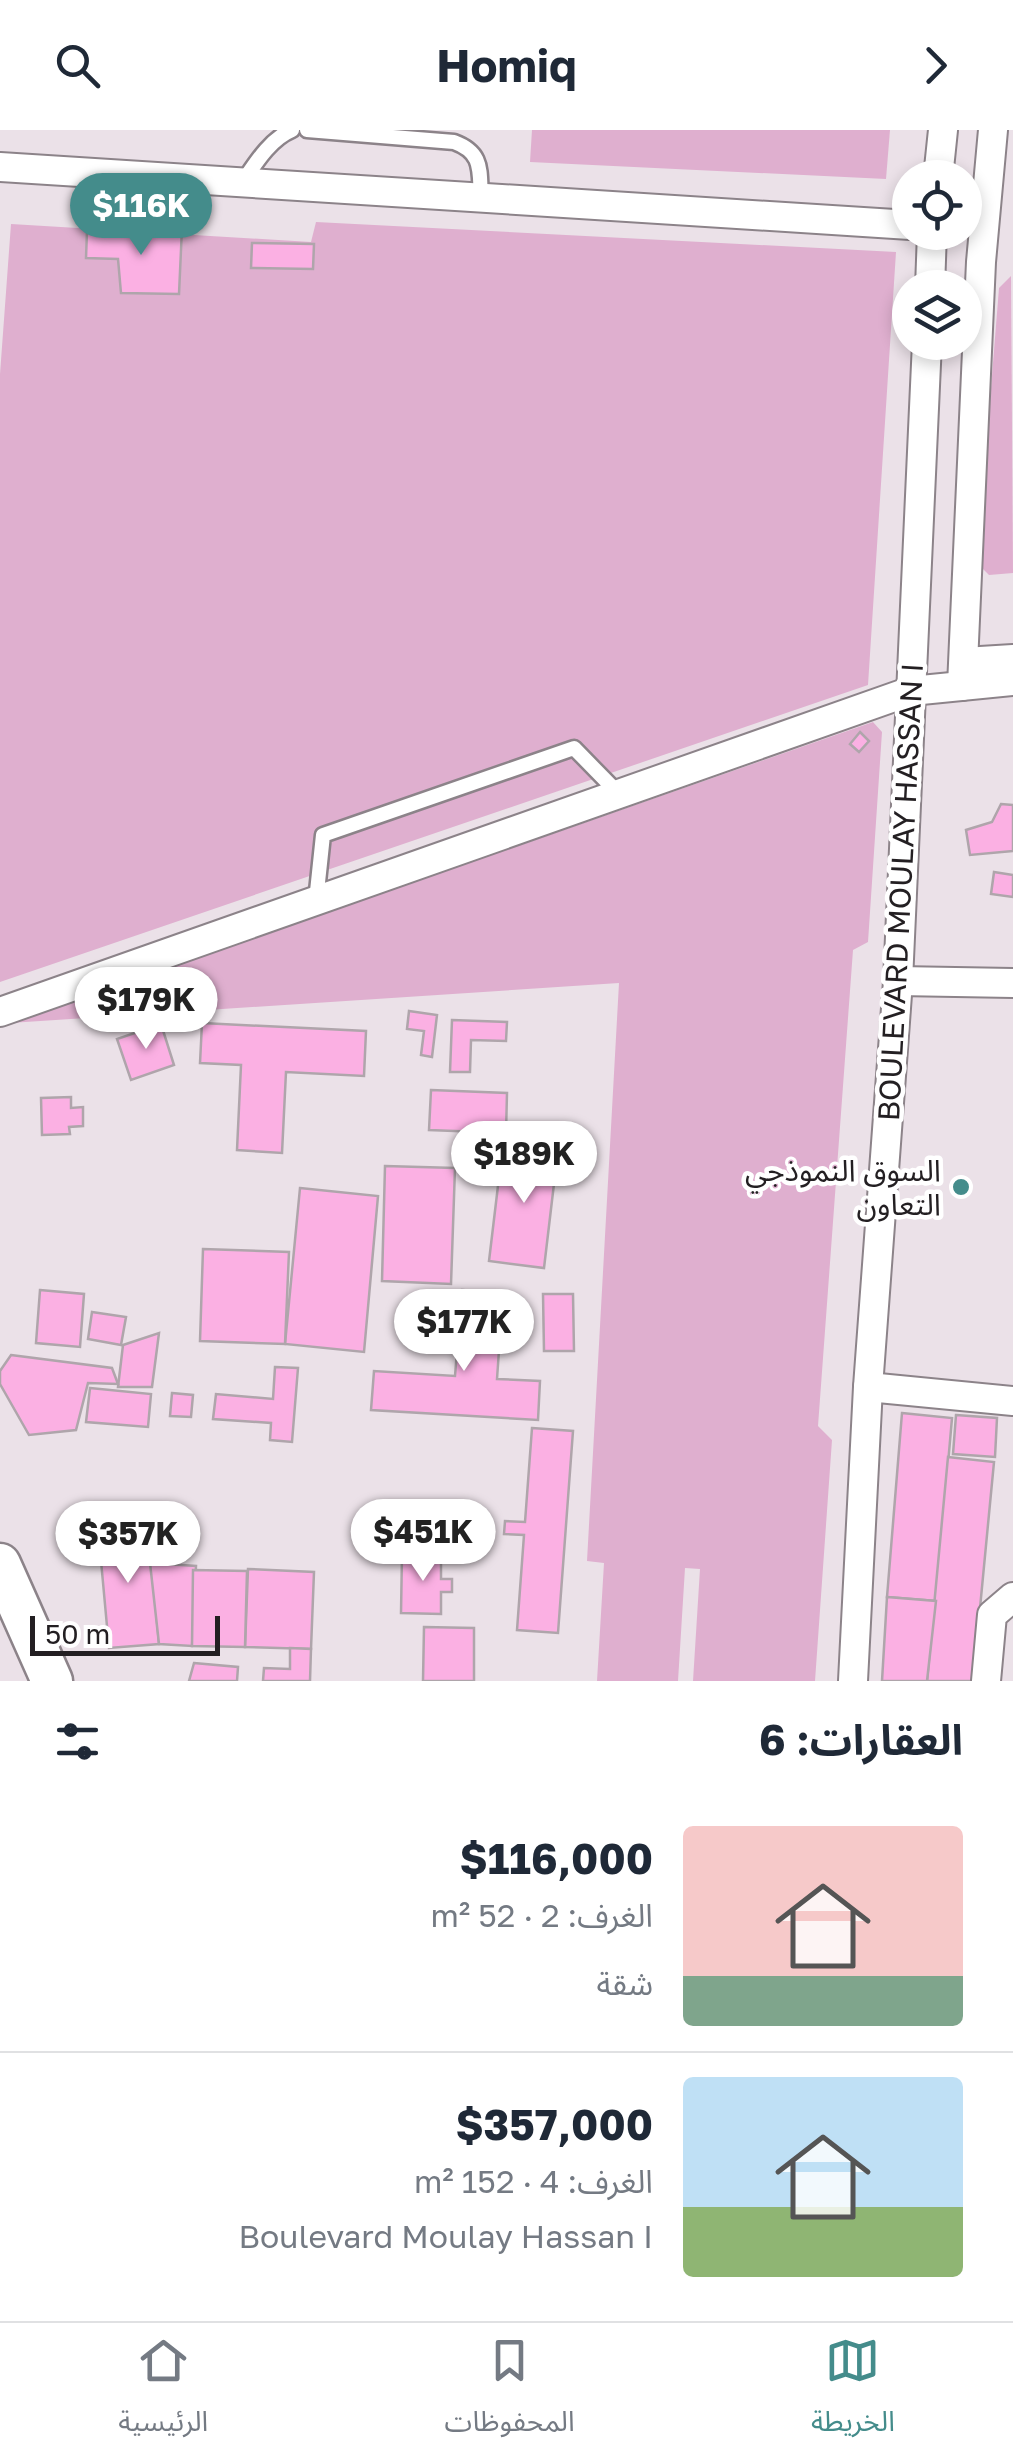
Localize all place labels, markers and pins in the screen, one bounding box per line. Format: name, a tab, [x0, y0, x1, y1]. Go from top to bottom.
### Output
pin: $116K	[71, 173, 211, 258]
pin: $179K	[76, 967, 216, 1052]
pin: $189K	[454, 1121, 594, 1206]
place label: السوق النموذجي التعاون	[745, 1152, 941, 1222]
marker: السوق النموذجي التعاون	[950, 1176, 972, 1198]
pin: $177K	[394, 1289, 534, 1374]
pin: $451K	[353, 1499, 493, 1584]
pin: $357K	[58, 1501, 198, 1586]

